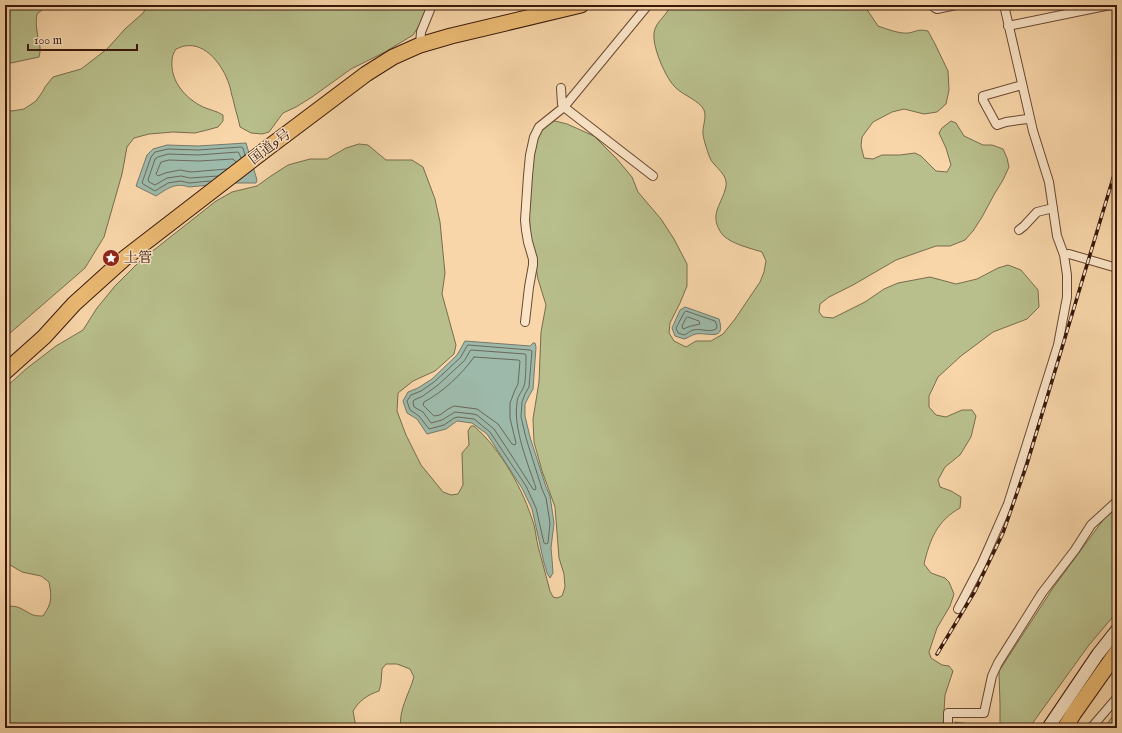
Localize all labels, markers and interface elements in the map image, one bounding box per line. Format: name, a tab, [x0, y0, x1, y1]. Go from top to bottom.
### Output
scale bar	[28, 26, 137, 52]
text: 100 m	[34, 33, 62, 48]
street label: 国道9号	[245, 125, 295, 169]
place icon: 土管	[101, 248, 121, 268]
place label: 土管	[124, 249, 152, 267]

